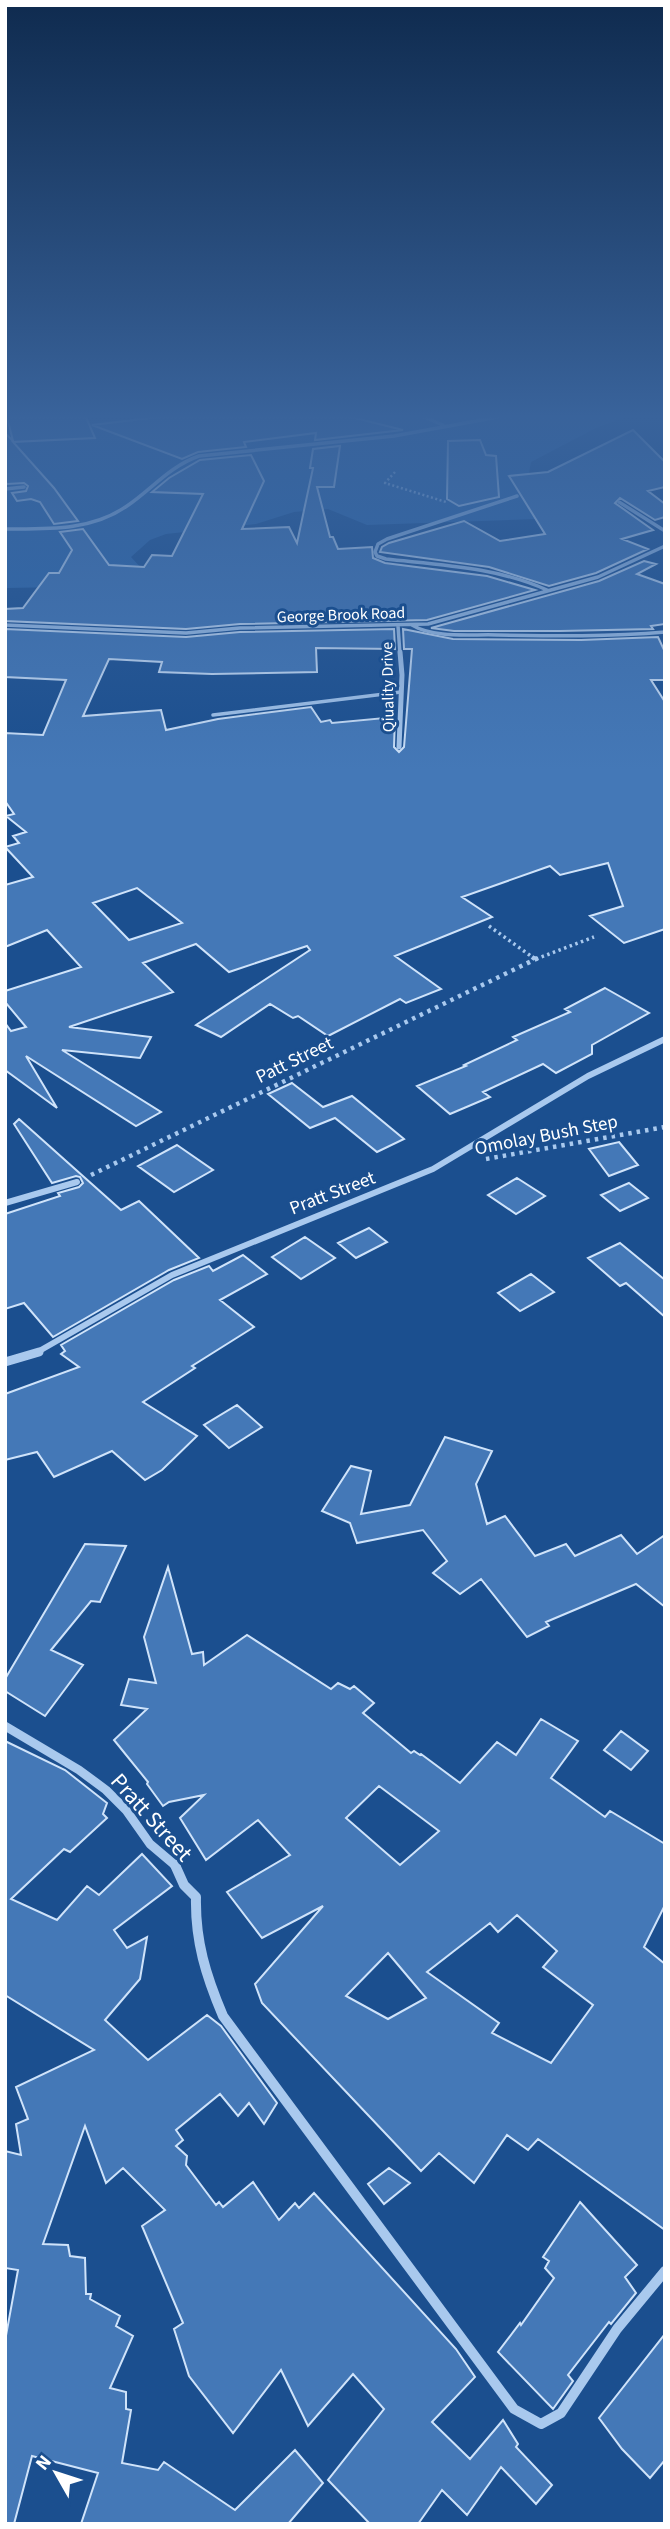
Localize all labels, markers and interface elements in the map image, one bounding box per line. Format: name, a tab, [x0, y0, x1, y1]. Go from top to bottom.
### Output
street label: George Brook Road	[276, 602, 406, 628]
street label: Qiuality Drive	[376, 642, 400, 732]
street label: Patt Street	[251, 1030, 338, 1091]
street label: Omolay Bush Step	[472, 1108, 620, 1163]
street label: Pratt Street	[286, 1164, 380, 1222]
street label: Pratt Street	[103, 1766, 201, 1869]
north arrow	[21, 2438, 91, 2508]
text: N	[29, 2450, 58, 2477]

